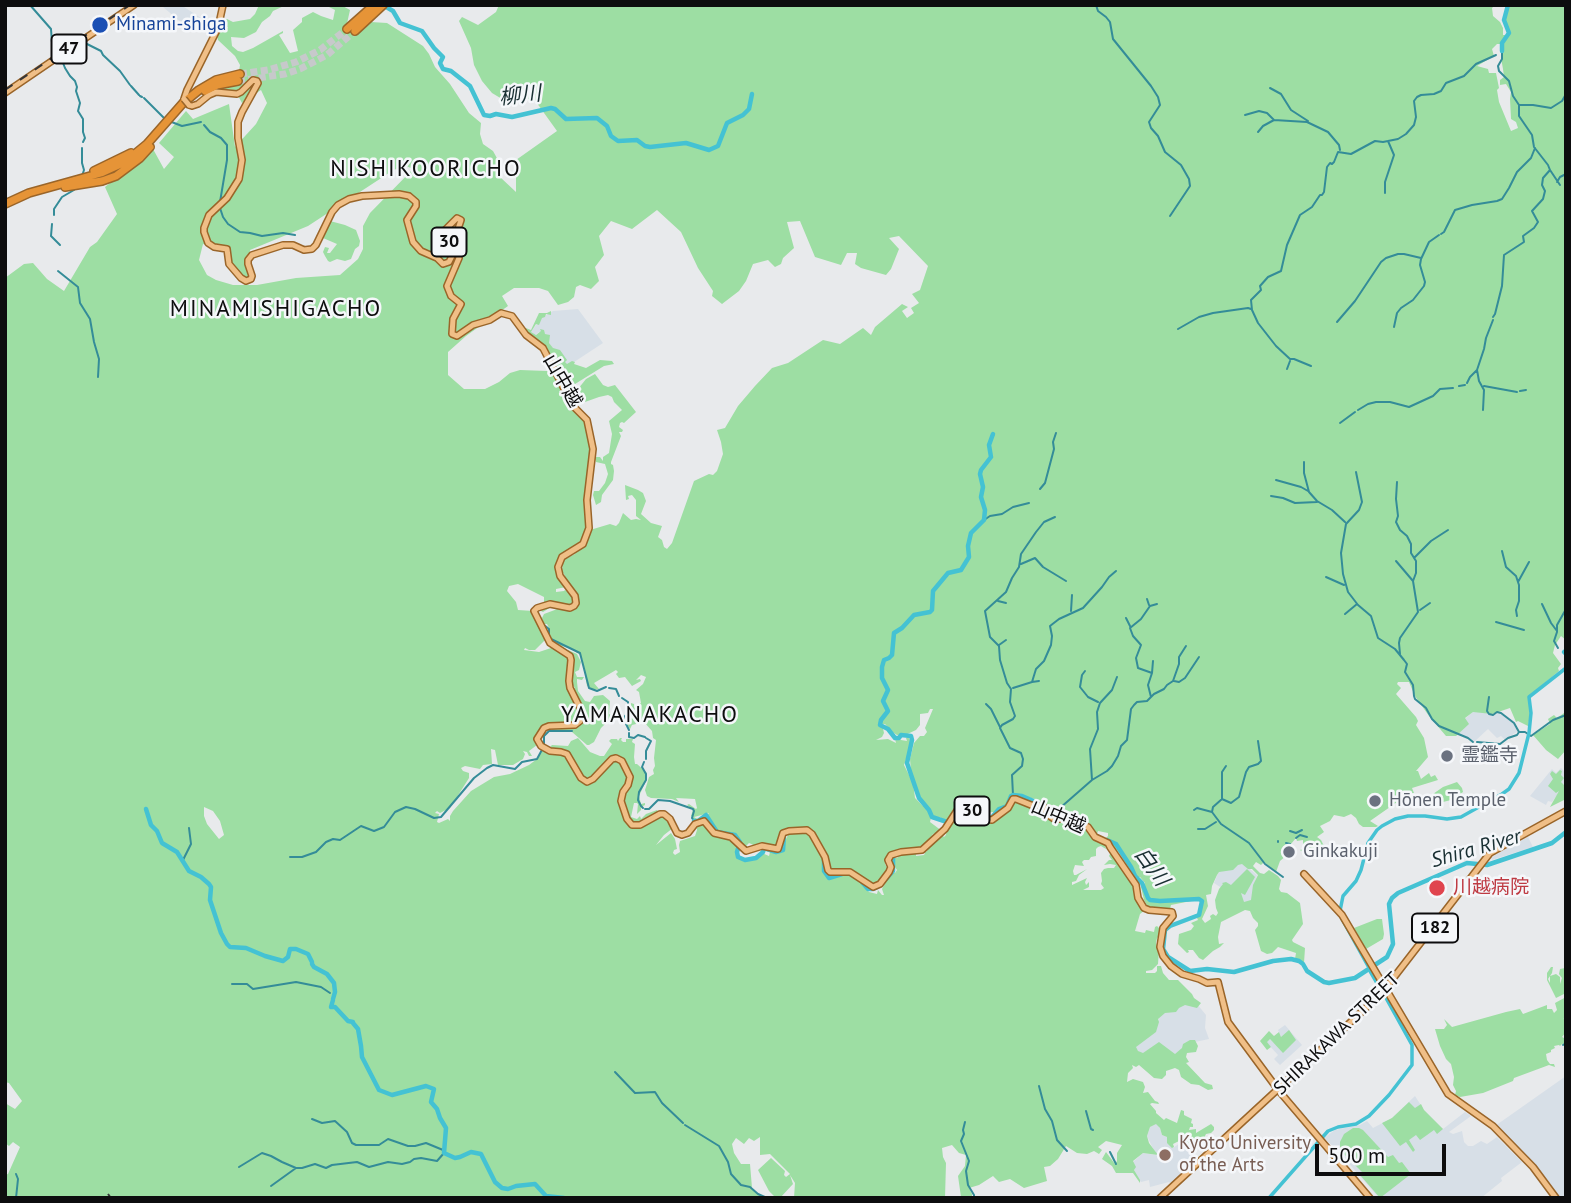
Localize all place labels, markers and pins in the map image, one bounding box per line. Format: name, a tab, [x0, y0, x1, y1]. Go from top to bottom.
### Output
place label: Minami-shiga	[116, 14, 226, 36]
marker: Minami-shiga	[90, 15, 110, 35]
place label: 霊鑑寺	[1461, 745, 1518, 767]
marker: 霊鑑寺	[1439, 748, 1455, 764]
place label: Hōnen Temple	[1389, 790, 1506, 812]
marker: Hōnen Temple	[1367, 793, 1383, 809]
place label: Ginkakuji	[1303, 841, 1378, 863]
marker: Ginkakuji	[1281, 844, 1297, 860]
place label: 川越病院	[1453, 877, 1529, 899]
marker: 川越病院	[1427, 878, 1447, 898]
place label: Kyoto University of the Arts	[1179, 1133, 1311, 1177]
marker: Kyoto University of the Arts	[1157, 1147, 1173, 1163]

